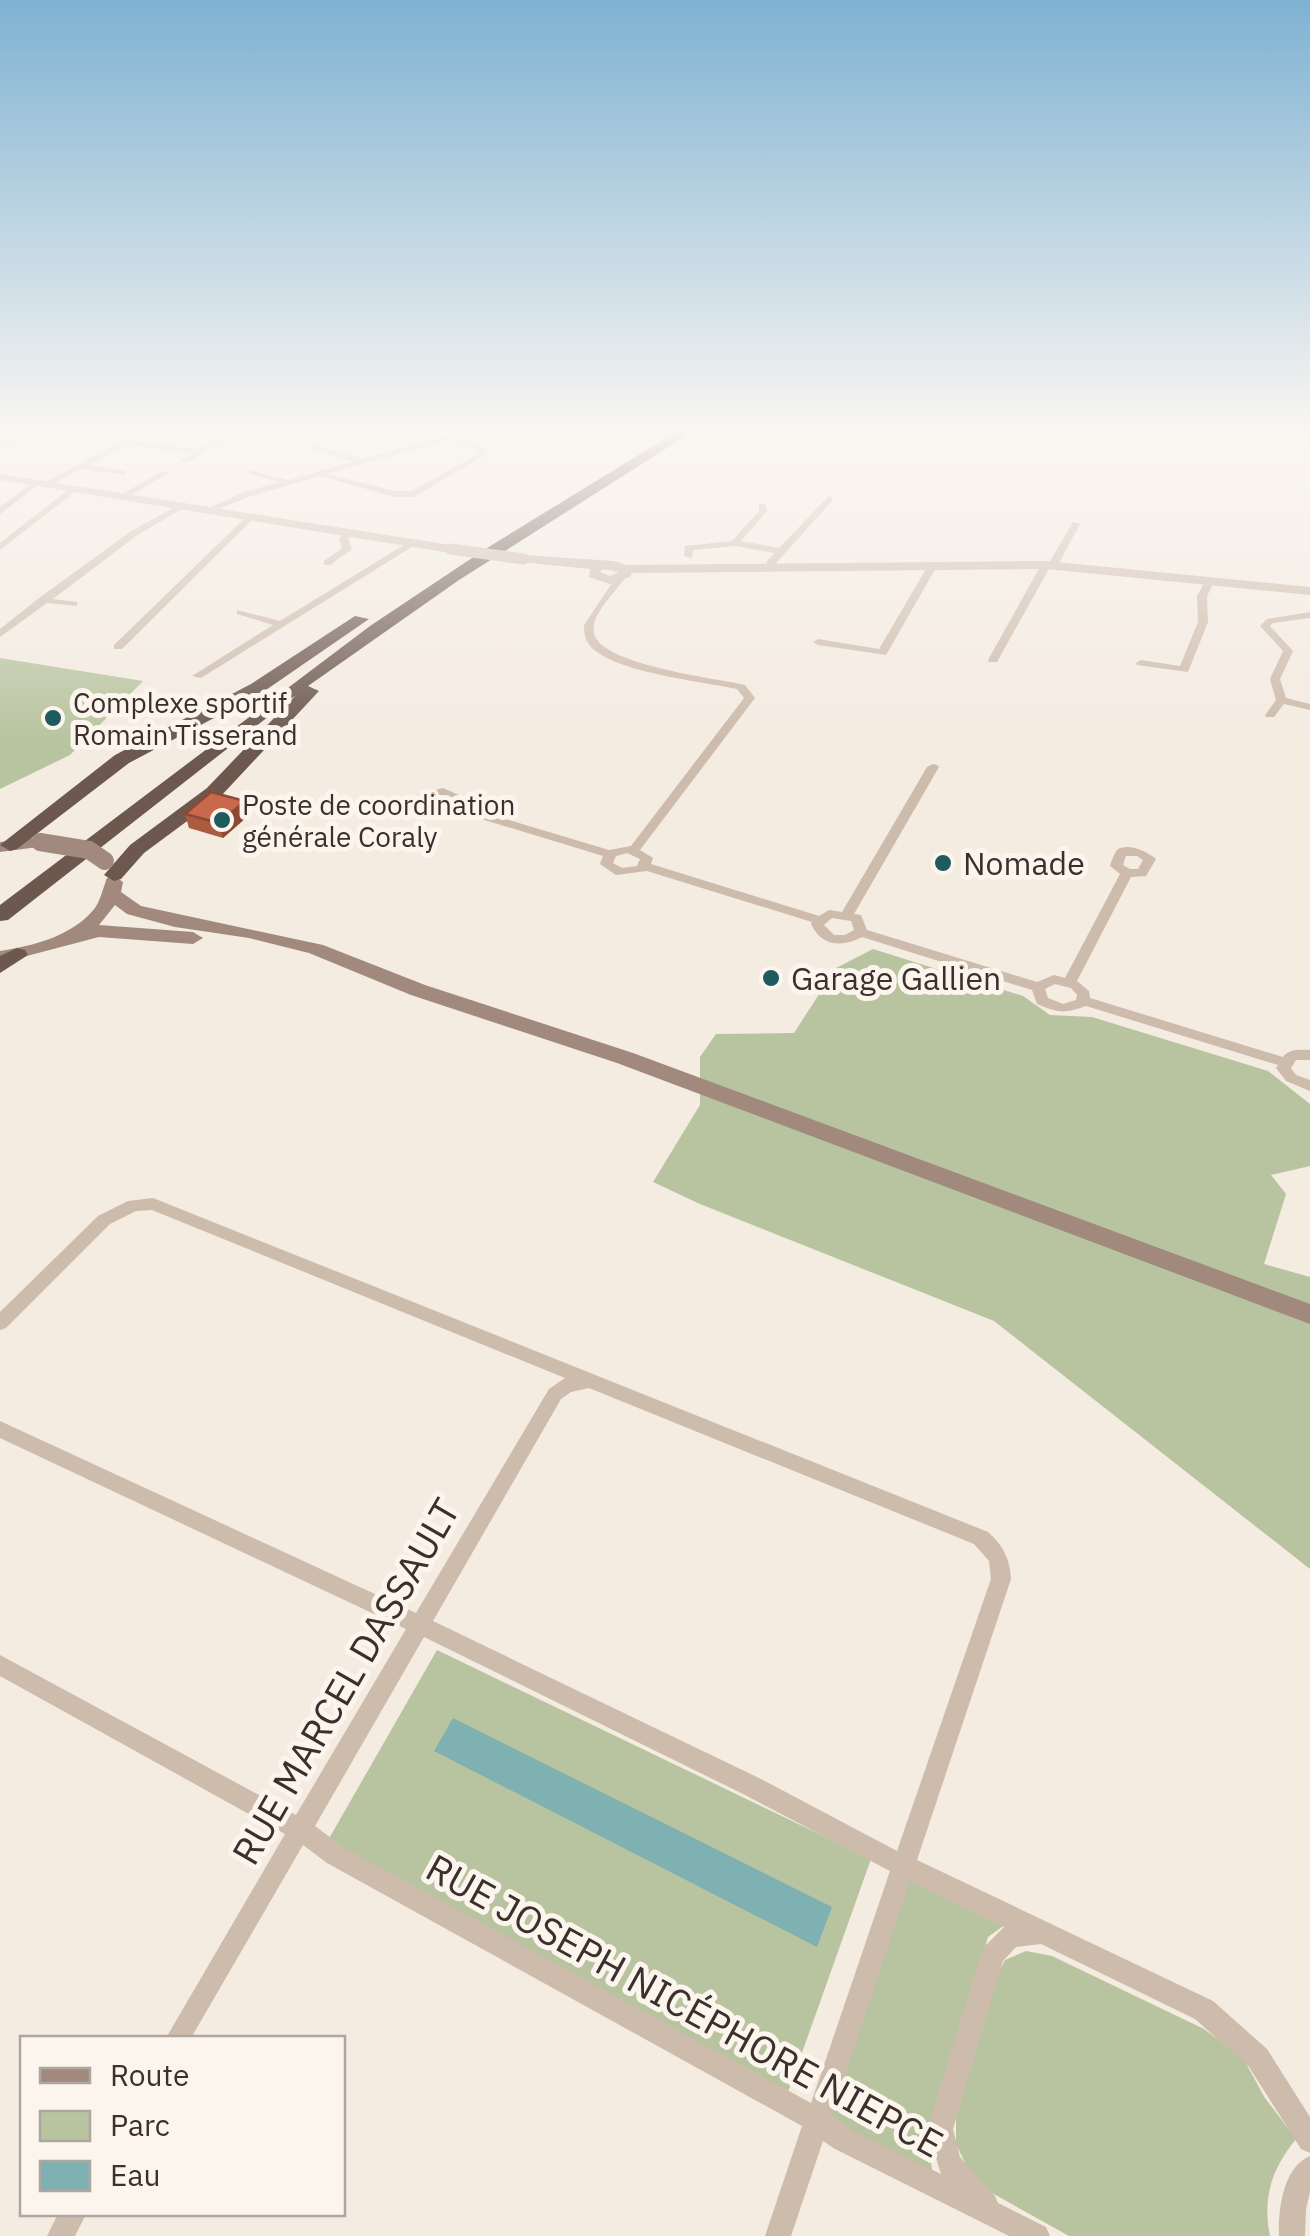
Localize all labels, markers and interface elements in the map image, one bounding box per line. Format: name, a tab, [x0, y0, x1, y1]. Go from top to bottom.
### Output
place label: Complexe sportif Romain Tisserand	[73, 684, 298, 753]
marker: Complexe sportif Romain Tisserand	[42, 707, 64, 729]
place label: Poste de coordination générale Coraly	[242, 786, 515, 855]
marker: Poste de coordination générale Coraly	[211, 809, 233, 831]
place label: Nomade	[963, 842, 1085, 884]
marker: Nomade	[932, 852, 954, 874]
place label: Garage Gallien	[791, 957, 1001, 999]
marker: Garage Gallien	[760, 967, 782, 989]
street label: RUE MARCEL DASSAULT	[220, 1489, 470, 1873]
street label: RUE JOSEPH NICÉPHORE NIEPCE	[418, 1842, 952, 2168]
legend	[20, 2036, 345, 2216]
text: Route	[110, 2055, 189, 2094]
text: Parc	[110, 2105, 170, 2144]
text: Eau	[110, 2155, 161, 2194]

